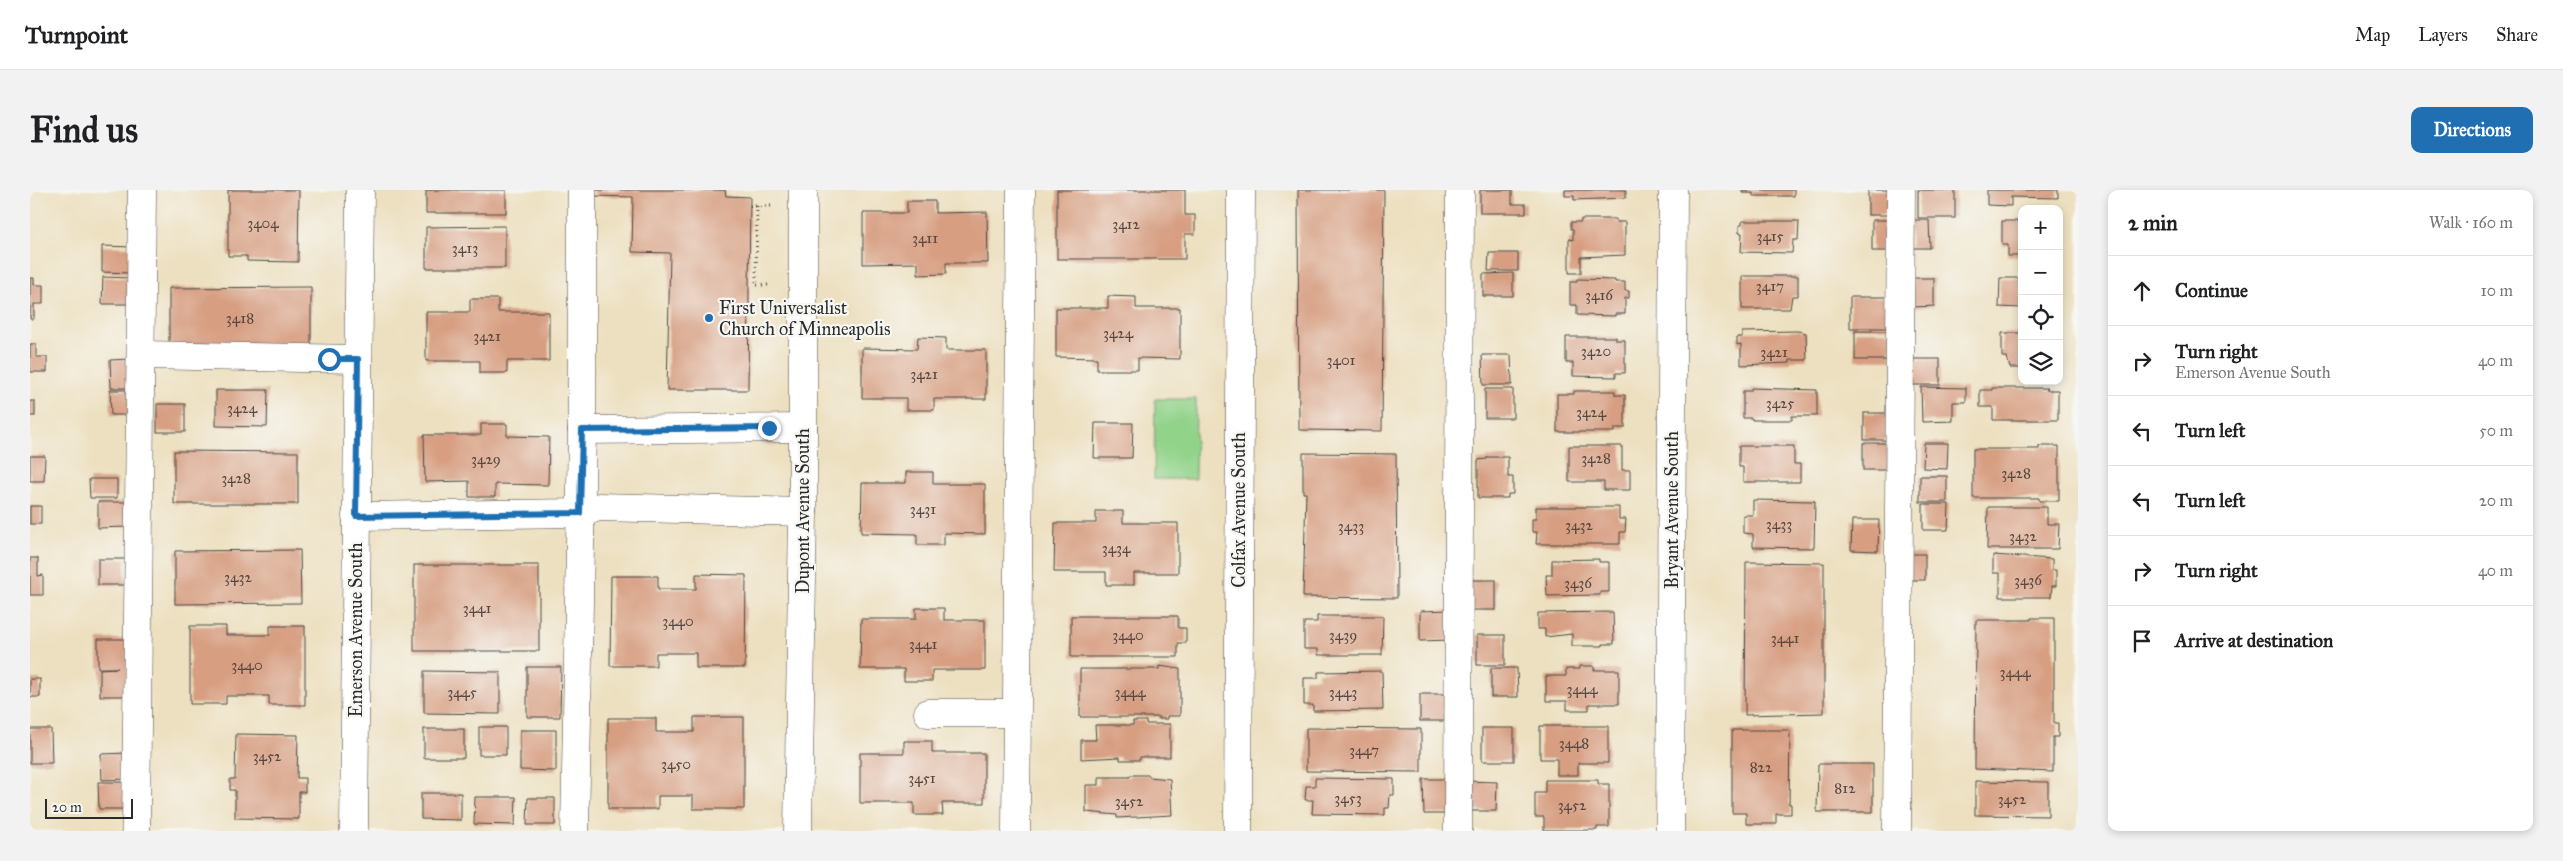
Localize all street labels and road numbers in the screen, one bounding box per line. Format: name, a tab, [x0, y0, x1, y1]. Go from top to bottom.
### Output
street label: Dupont Avenue South	[792, 428, 814, 594]
street label: Bryant Avenue South	[1661, 431, 1683, 589]
street label: Colfax Avenue South	[1228, 432, 1250, 588]
street label: Emerson Avenue South	[345, 542, 367, 718]

